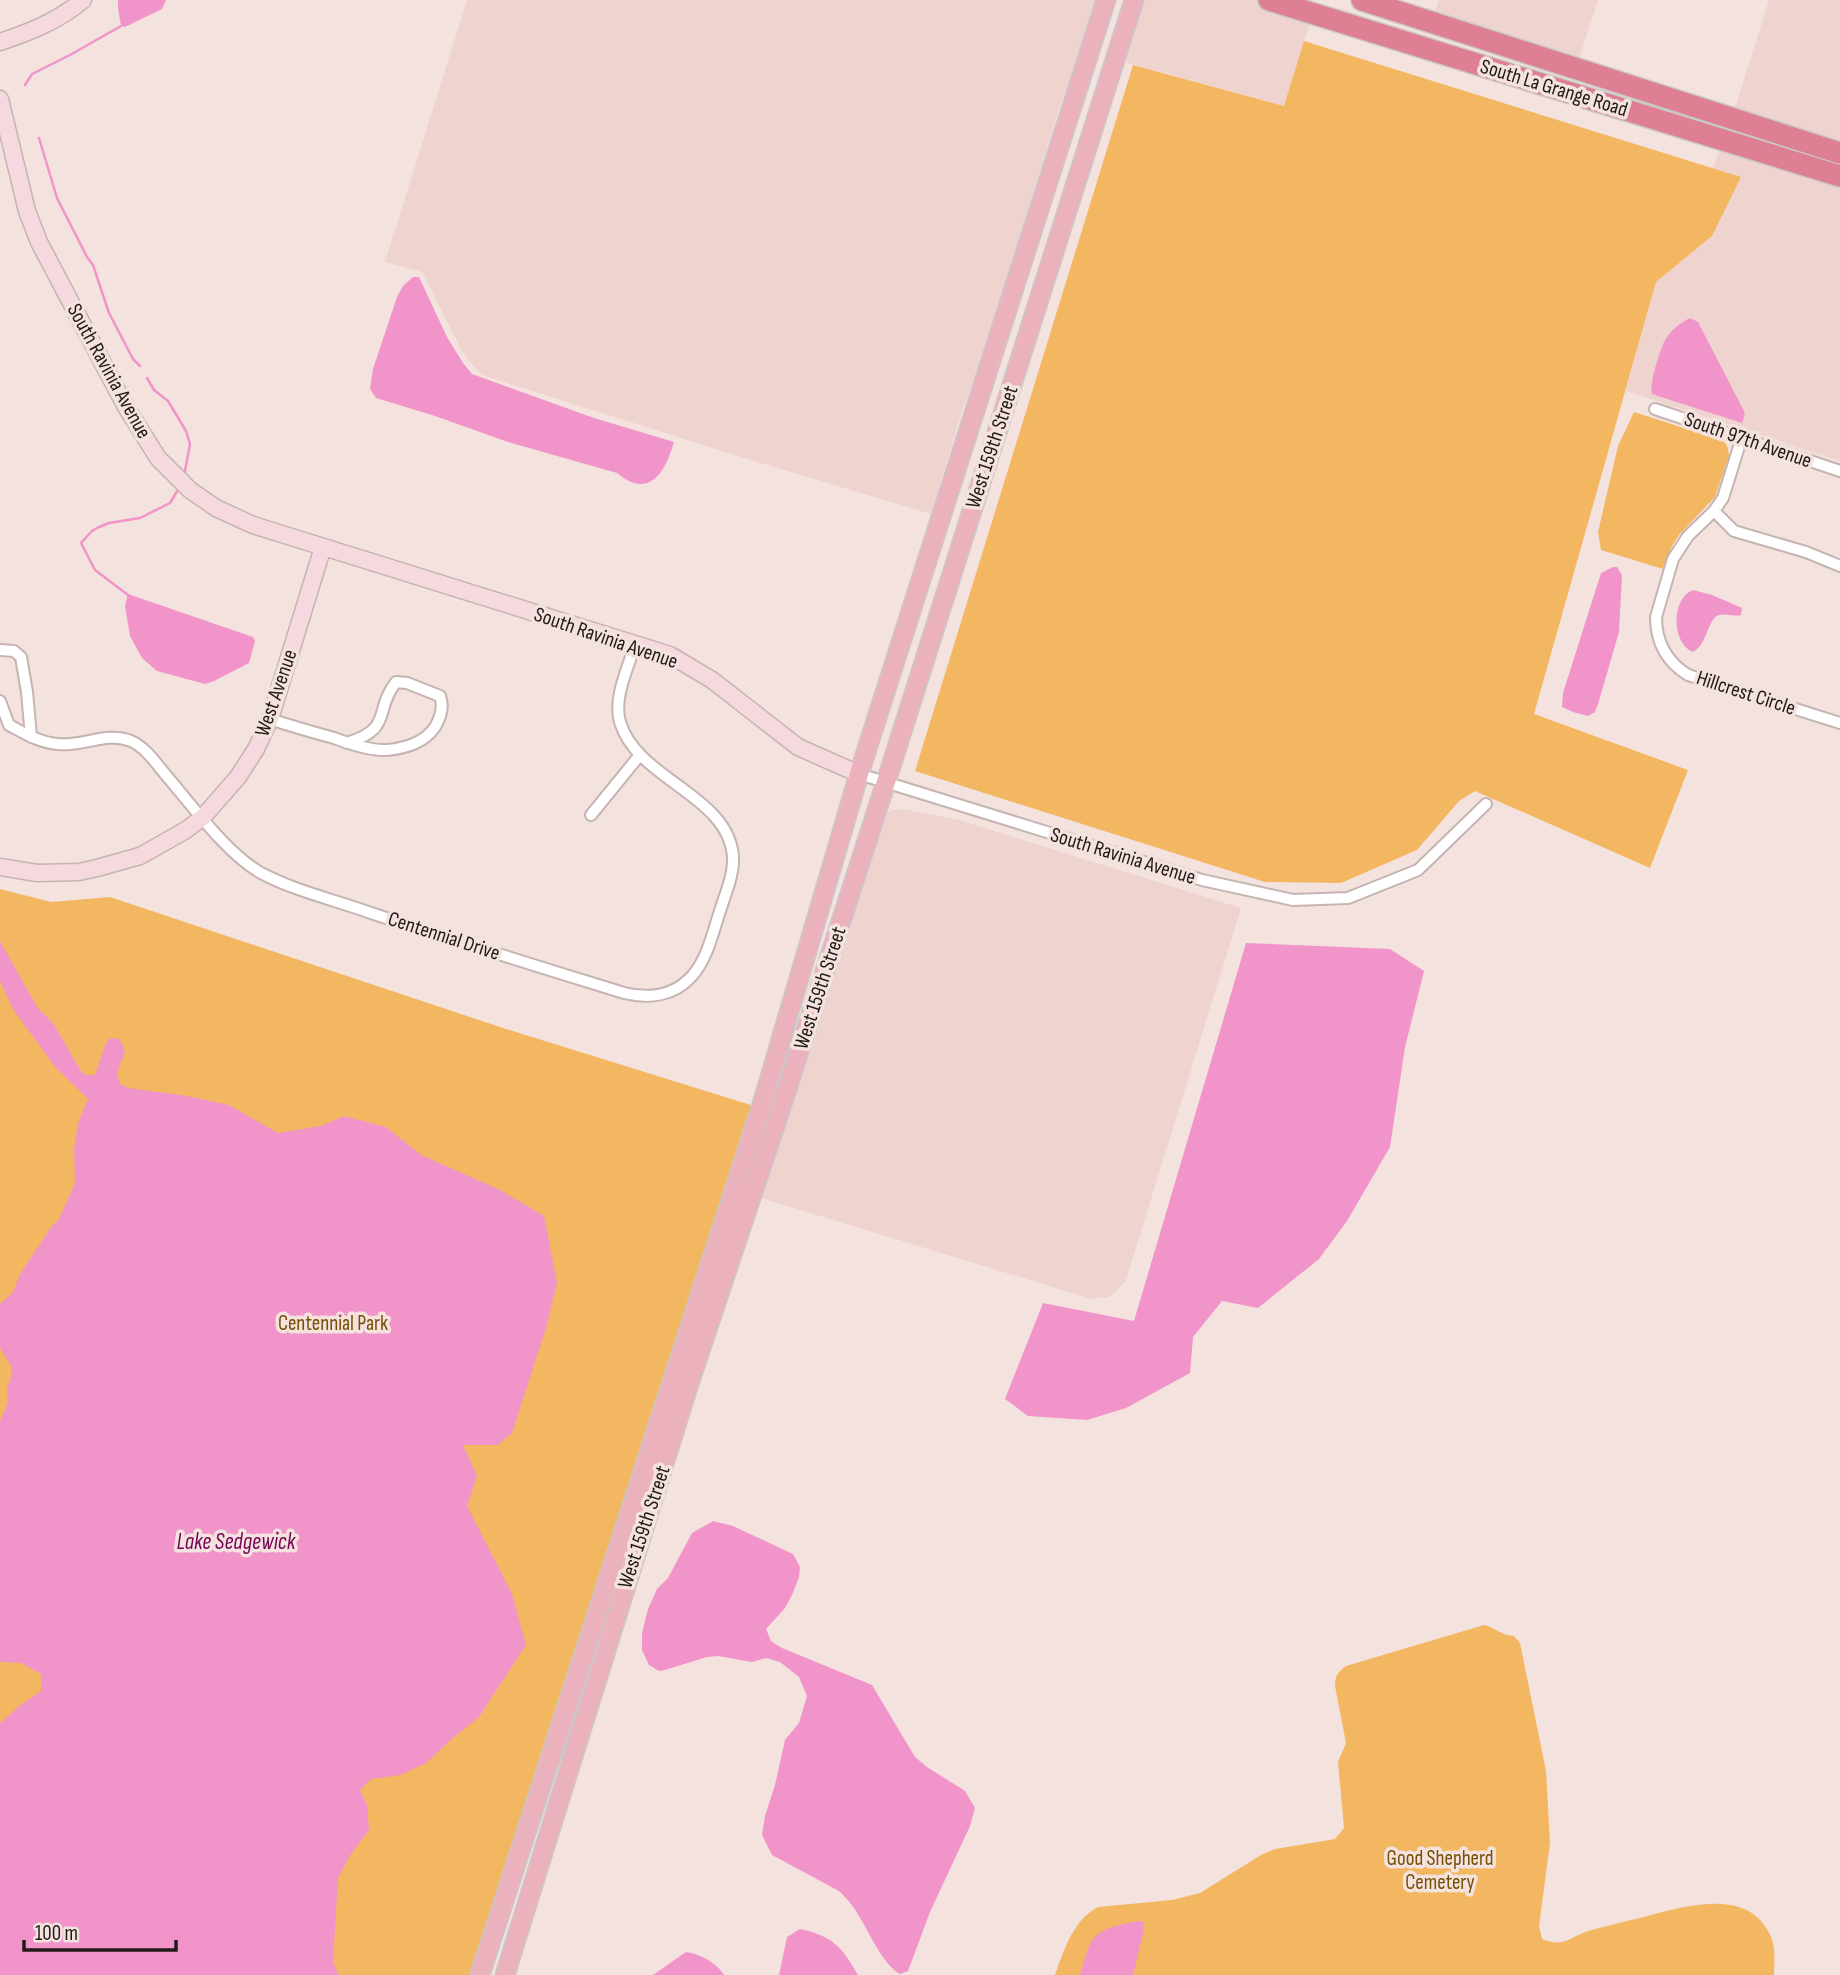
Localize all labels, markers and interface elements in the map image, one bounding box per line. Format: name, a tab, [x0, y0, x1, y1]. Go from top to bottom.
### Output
street label: South La Grange Road	[1477, 54, 1631, 122]
street label: South Ravinia Avenue	[62, 299, 156, 443]
street label: West 159th Street	[960, 383, 1024, 511]
street label: South 97th Avenue	[1681, 407, 1815, 473]
street label: South Ravinia Avenue	[531, 602, 681, 674]
street label: West Avenue	[249, 646, 303, 740]
street label: Hillcrest Circle	[1693, 665, 1799, 721]
street label: South Ravinia Avenue	[1047, 822, 1199, 890]
street label: Centennial Drive	[385, 906, 503, 966]
street label: West 159th Street	[788, 924, 852, 1052]
park label: Centennial Park	[278, 1311, 388, 1336]
street label: West 159th Street	[612, 1463, 676, 1591]
water label: Lake Sedgewick	[177, 1528, 297, 1556]
park label: Good Shepherd Cemetery	[1386, 1846, 1494, 1895]
scale bar	[24, 1909, 177, 1953]
text: 100 m	[35, 1921, 78, 1946]

